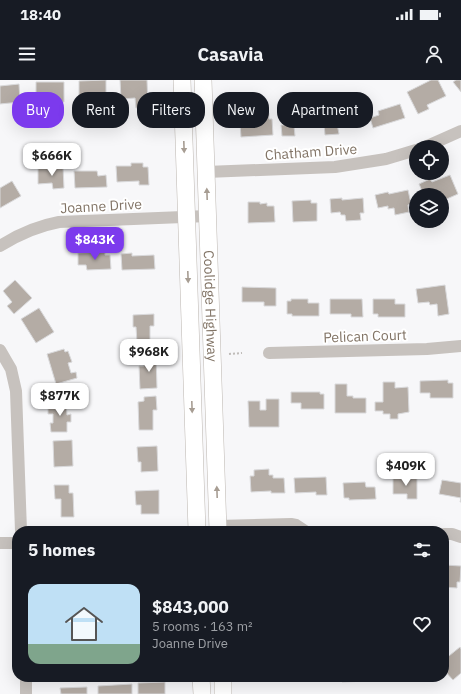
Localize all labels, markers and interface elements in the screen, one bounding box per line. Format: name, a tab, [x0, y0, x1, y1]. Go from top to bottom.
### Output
text: 18:40	[20, 5, 61, 24]
icon: menu	[16, 43, 38, 65]
text: Casavia	[197, 43, 264, 66]
icon: person	[423, 43, 445, 65]
chip: Buy	[12, 92, 64, 128]
chip: Rent	[72, 92, 129, 128]
chip: Filters	[137, 92, 205, 128]
chip: New	[213, 92, 269, 128]
chip: Apartment	[277, 92, 373, 128]
street label: Chatham Drive	[264, 140, 358, 164]
map controls	[409, 140, 449, 228]
button: locate	[409, 140, 449, 180]
one-way arrow	[181, 141, 187, 154]
pin: $666K	[24, 143, 80, 177]
text: $666K	[32, 147, 72, 164]
one-way arrow	[204, 187, 210, 200]
button: layers	[409, 188, 449, 228]
street label: Joanne Drive	[60, 195, 143, 217]
pin: $843K	[67, 227, 123, 261]
text: $843K	[75, 231, 115, 248]
street label: Coolidge Highway	[200, 250, 221, 362]
one-way arrow	[185, 271, 191, 284]
street label: Pelican Court	[323, 326, 407, 346]
pin: $968K	[121, 339, 177, 373]
text: $968K	[129, 343, 169, 360]
pin: $877K	[32, 383, 88, 417]
text: $877K	[40, 387, 80, 404]
one-way arrow	[189, 401, 196, 413]
pin: $409K	[378, 453, 434, 487]
text: $409K	[386, 457, 426, 474]
one-way arrow	[214, 485, 220, 498]
text: 5 homes	[28, 539, 95, 561]
icon: filters	[411, 539, 433, 561]
text: $843,000	[152, 596, 229, 618]
icon: home	[60, 600, 108, 648]
icon: heart	[411, 613, 433, 635]
text: 5 rooms · 163 m²	[152, 618, 253, 635]
text: Joanne Drive	[152, 635, 228, 652]

